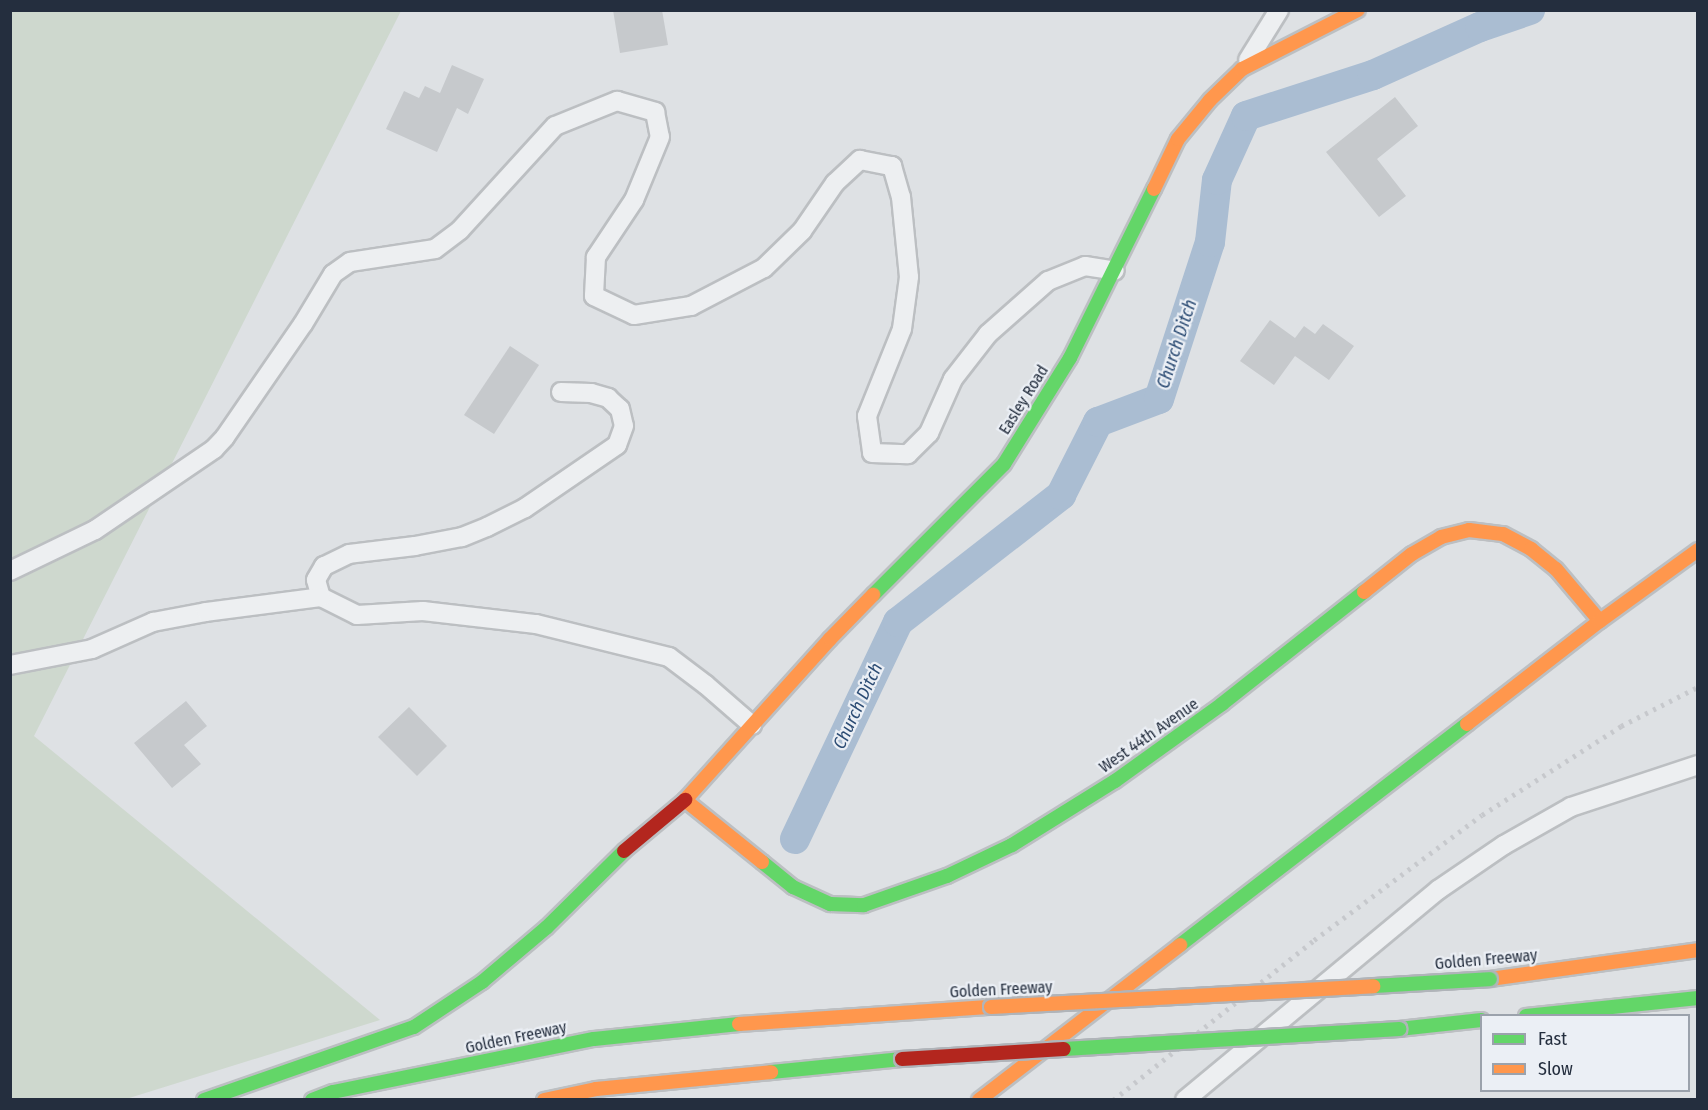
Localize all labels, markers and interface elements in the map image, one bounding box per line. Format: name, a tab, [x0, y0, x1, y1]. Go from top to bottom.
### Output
water label: Church Ditch	[1152, 297, 1202, 391]
street label: Easley Road	[995, 362, 1053, 438]
water label: Church Ditch	[829, 660, 887, 752]
street label: West 44th Avenue	[1096, 695, 1202, 777]
street label: Golden Freeway	[1434, 946, 1538, 974]
street label: Golden Freeway	[949, 978, 1053, 1002]
legend	[1480, 1014, 1690, 1092]
street label: Golden Freeway	[464, 1018, 568, 1058]
text: Fast	[1538, 1028, 1567, 1050]
text: Slow	[1538, 1058, 1573, 1080]

